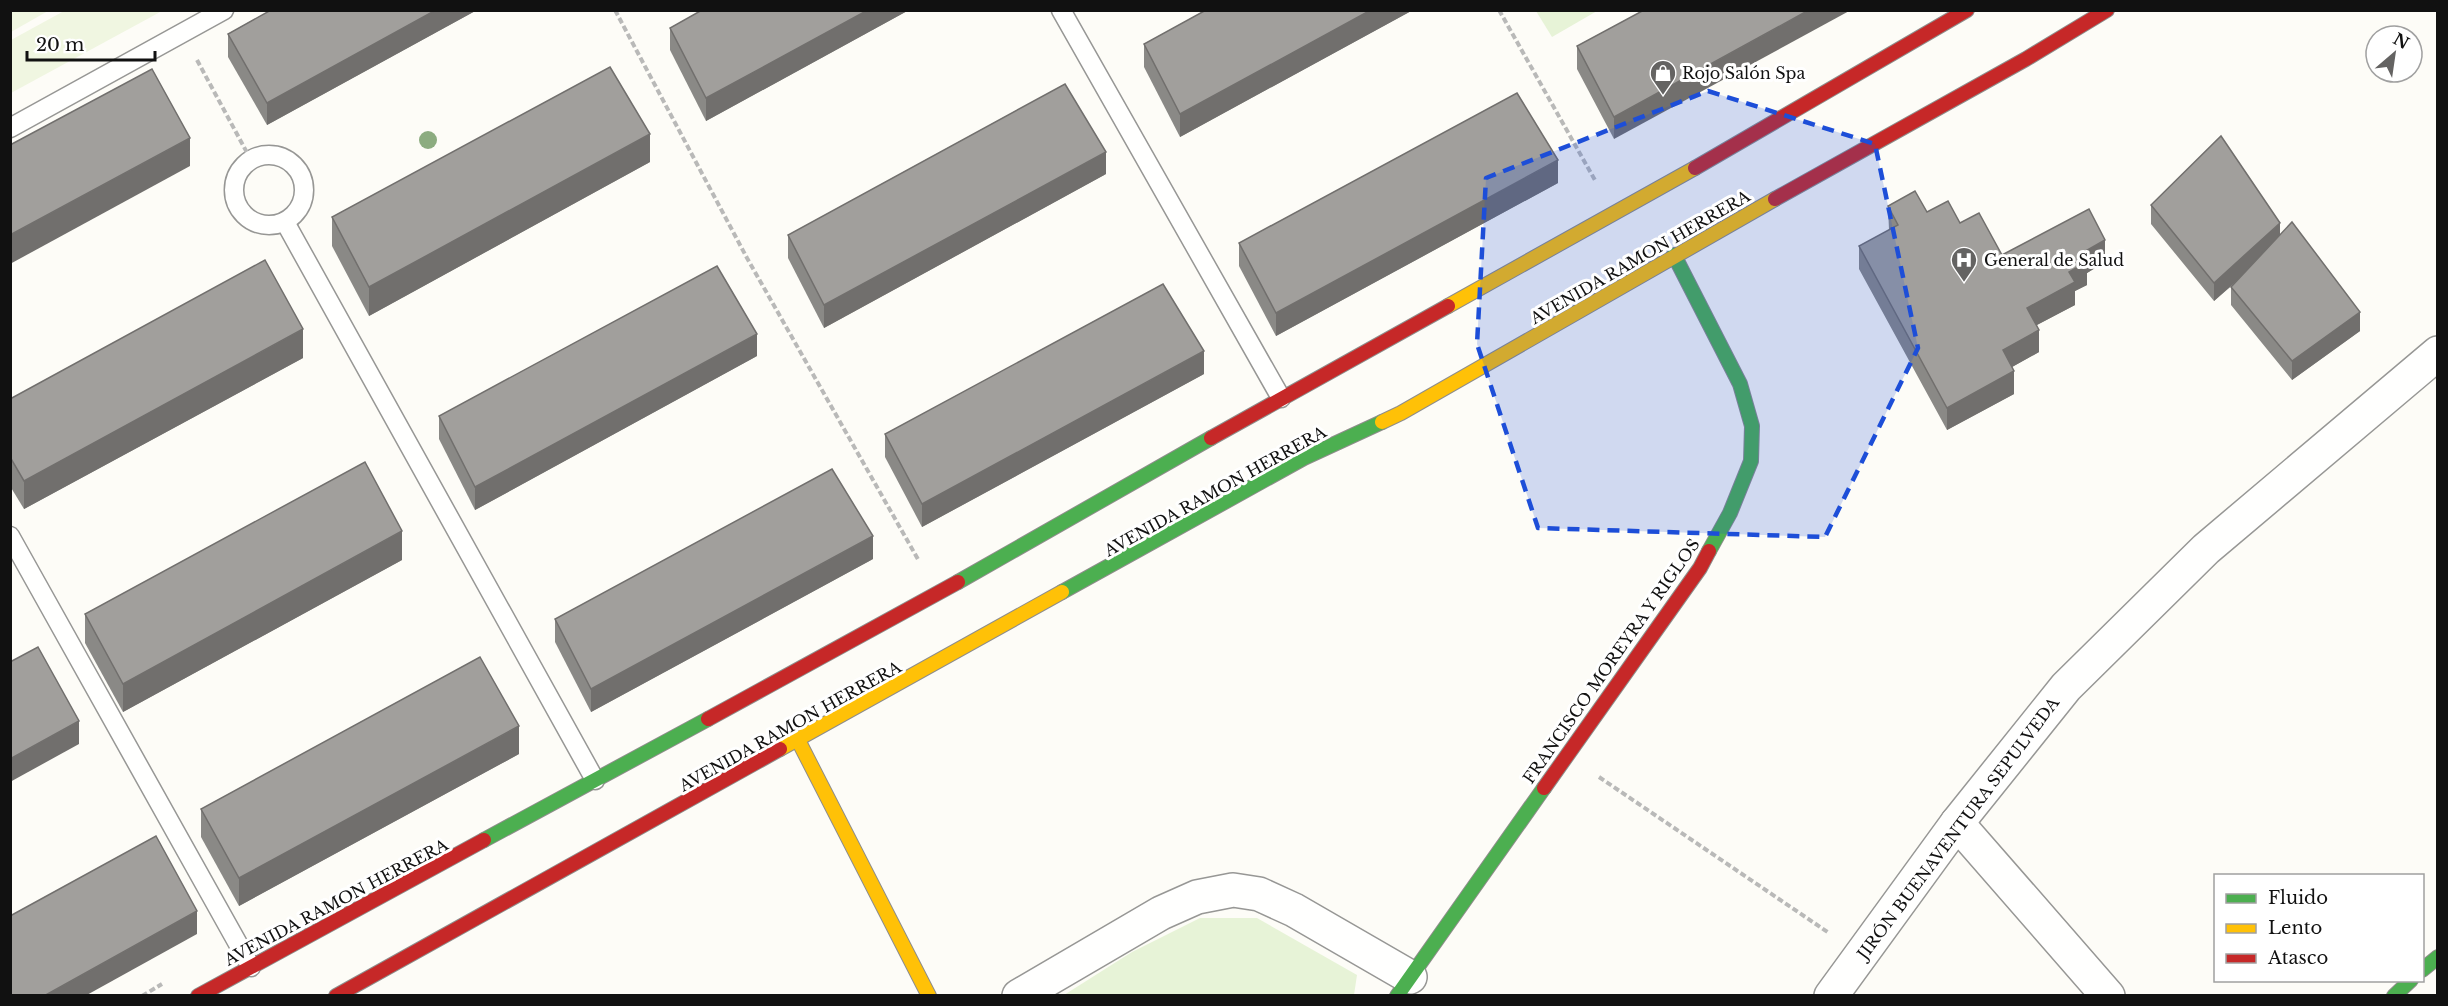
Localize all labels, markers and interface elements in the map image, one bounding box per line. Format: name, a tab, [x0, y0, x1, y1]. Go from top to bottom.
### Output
scale bar	[27, 24, 154, 62]
north arrow	[2364, 24, 2424, 84]
text: N	[2390, 28, 2413, 53]
text: 20 m	[36, 34, 84, 56]
shop icon: Rojo Salón Spa	[1648, 58, 1678, 96]
place label: Rojo Salón Spa	[1682, 63, 1805, 83]
street label: AVENIDA RAMON HERRERA	[1526, 185, 1754, 329]
hospital icon: General de Salud	[1949, 245, 1979, 283]
place label: General de Salud	[1984, 250, 2124, 270]
street label: AVENIDA RAMON HERRERA	[1100, 421, 1330, 561]
street label: FRANCISCO MOREYRA Y RIGLOS	[1518, 535, 1704, 787]
street label: AVENIDA RAMON HERRERA	[675, 656, 905, 796]
street label: JIRÓN BUENAVENTURA SEPULVEDA	[1852, 692, 2064, 965]
street label: AVENIDA RAMON HERRERA	[220, 834, 452, 970]
legend	[2214, 874, 2424, 982]
text: Fluido	[2268, 887, 2328, 909]
text: Lento	[2268, 917, 2322, 939]
text: Atasco	[2267, 947, 2328, 969]

